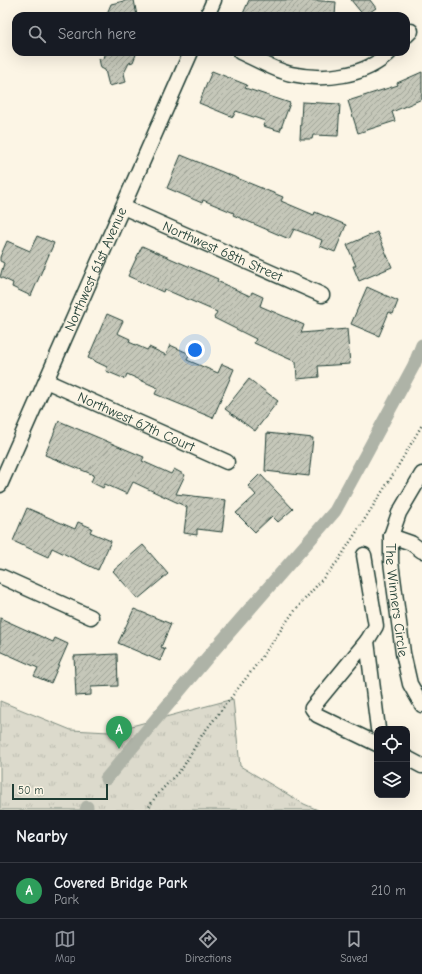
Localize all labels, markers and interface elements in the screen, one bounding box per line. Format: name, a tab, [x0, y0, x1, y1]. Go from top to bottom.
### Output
search box	[12, 12, 410, 56]
icon: search	[26, 23, 48, 45]
text: Search here	[58, 25, 136, 43]
street label: Northwest 61st Avenue	[60, 204, 130, 334]
street label: Northwest 68th Street	[160, 217, 286, 285]
your location	[185, 340, 205, 360]
street label: Northwest 67th Court	[75, 388, 199, 455]
street label: The Winners Circle	[383, 543, 412, 658]
pin: A	[106, 716, 132, 749]
map controls	[374, 726, 410, 798]
button: locate	[374, 726, 410, 762]
button: layers	[374, 762, 410, 798]
scale bar	[12, 782, 108, 801]
text: 50 m	[18, 784, 43, 797]
text: Nearby	[16, 827, 67, 846]
text: Covered Bridge Park	[54, 874, 187, 892]
text: A	[25, 883, 33, 898]
text: 210 m	[371, 883, 406, 898]
text: Park	[54, 892, 79, 907]
tab: Map	[54, 928, 76, 965]
tab: Directions	[185, 928, 232, 965]
tab: Saved	[340, 928, 368, 965]

